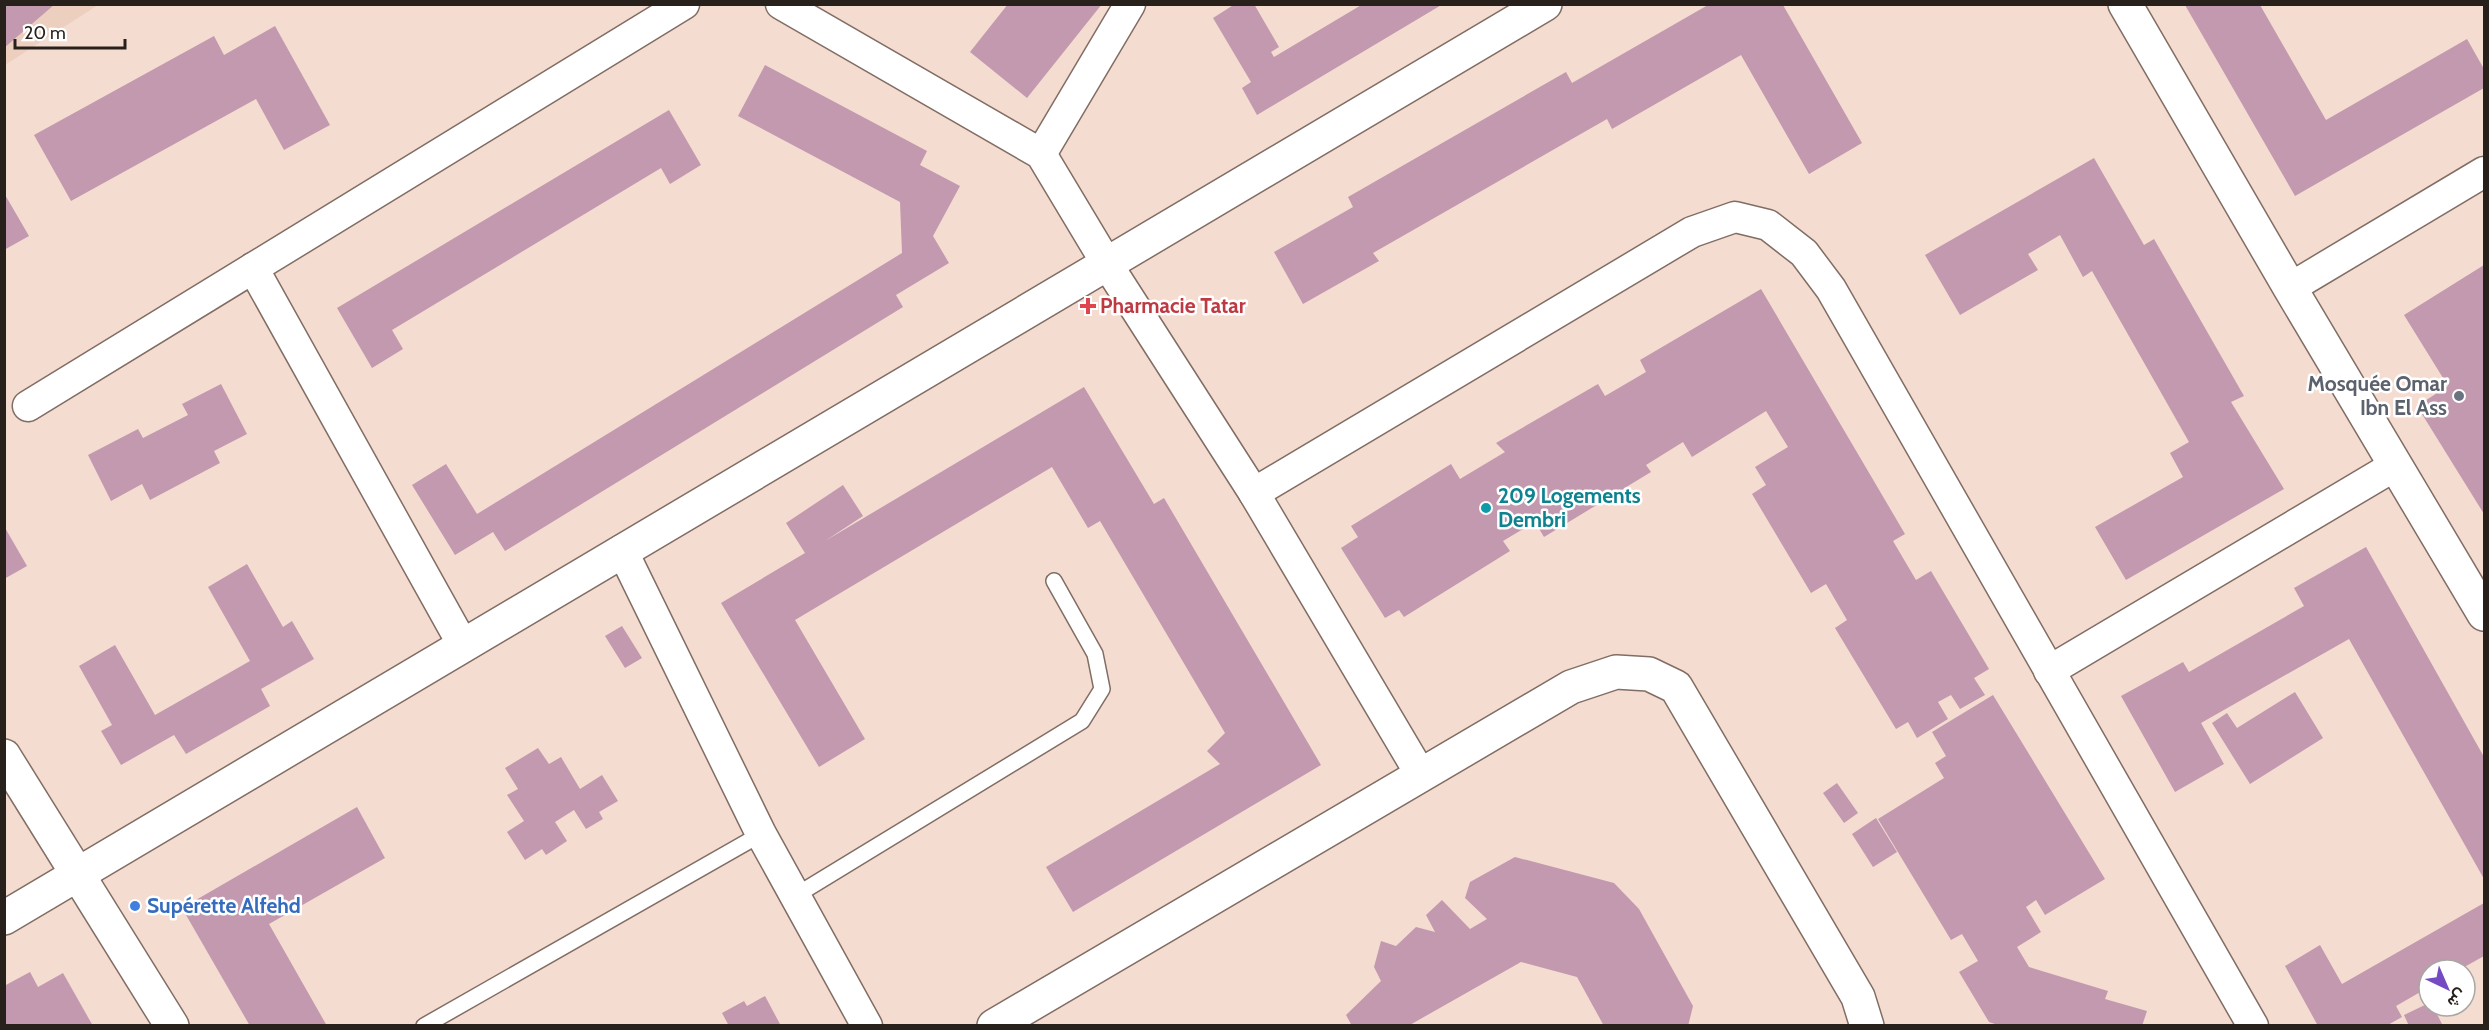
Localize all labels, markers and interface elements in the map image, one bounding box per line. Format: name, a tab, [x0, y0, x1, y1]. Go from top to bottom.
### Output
scale bar	[15, 12, 124, 50]
text: 20 m	[24, 22, 66, 44]
place label: Pharmacie Tatar	[1100, 293, 1246, 318]
marker: Pharmacie Tatar	[1081, 299, 1095, 313]
place label: Mosquée Omar Ibn El Ass	[2308, 371, 2447, 420]
marker: Mosquée Omar Ibn El Ass	[2452, 389, 2466, 403]
place label: 209 Logements Dembri	[1498, 483, 1641, 532]
marker: 209 Logements Dembri	[1479, 501, 1493, 515]
place label: Supérette Alfehd	[147, 893, 301, 918]
marker: Supérette Alfehd	[128, 899, 142, 913]
north arrow	[2417, 958, 2477, 1018]
text: ش	[2444, 985, 2471, 1012]

